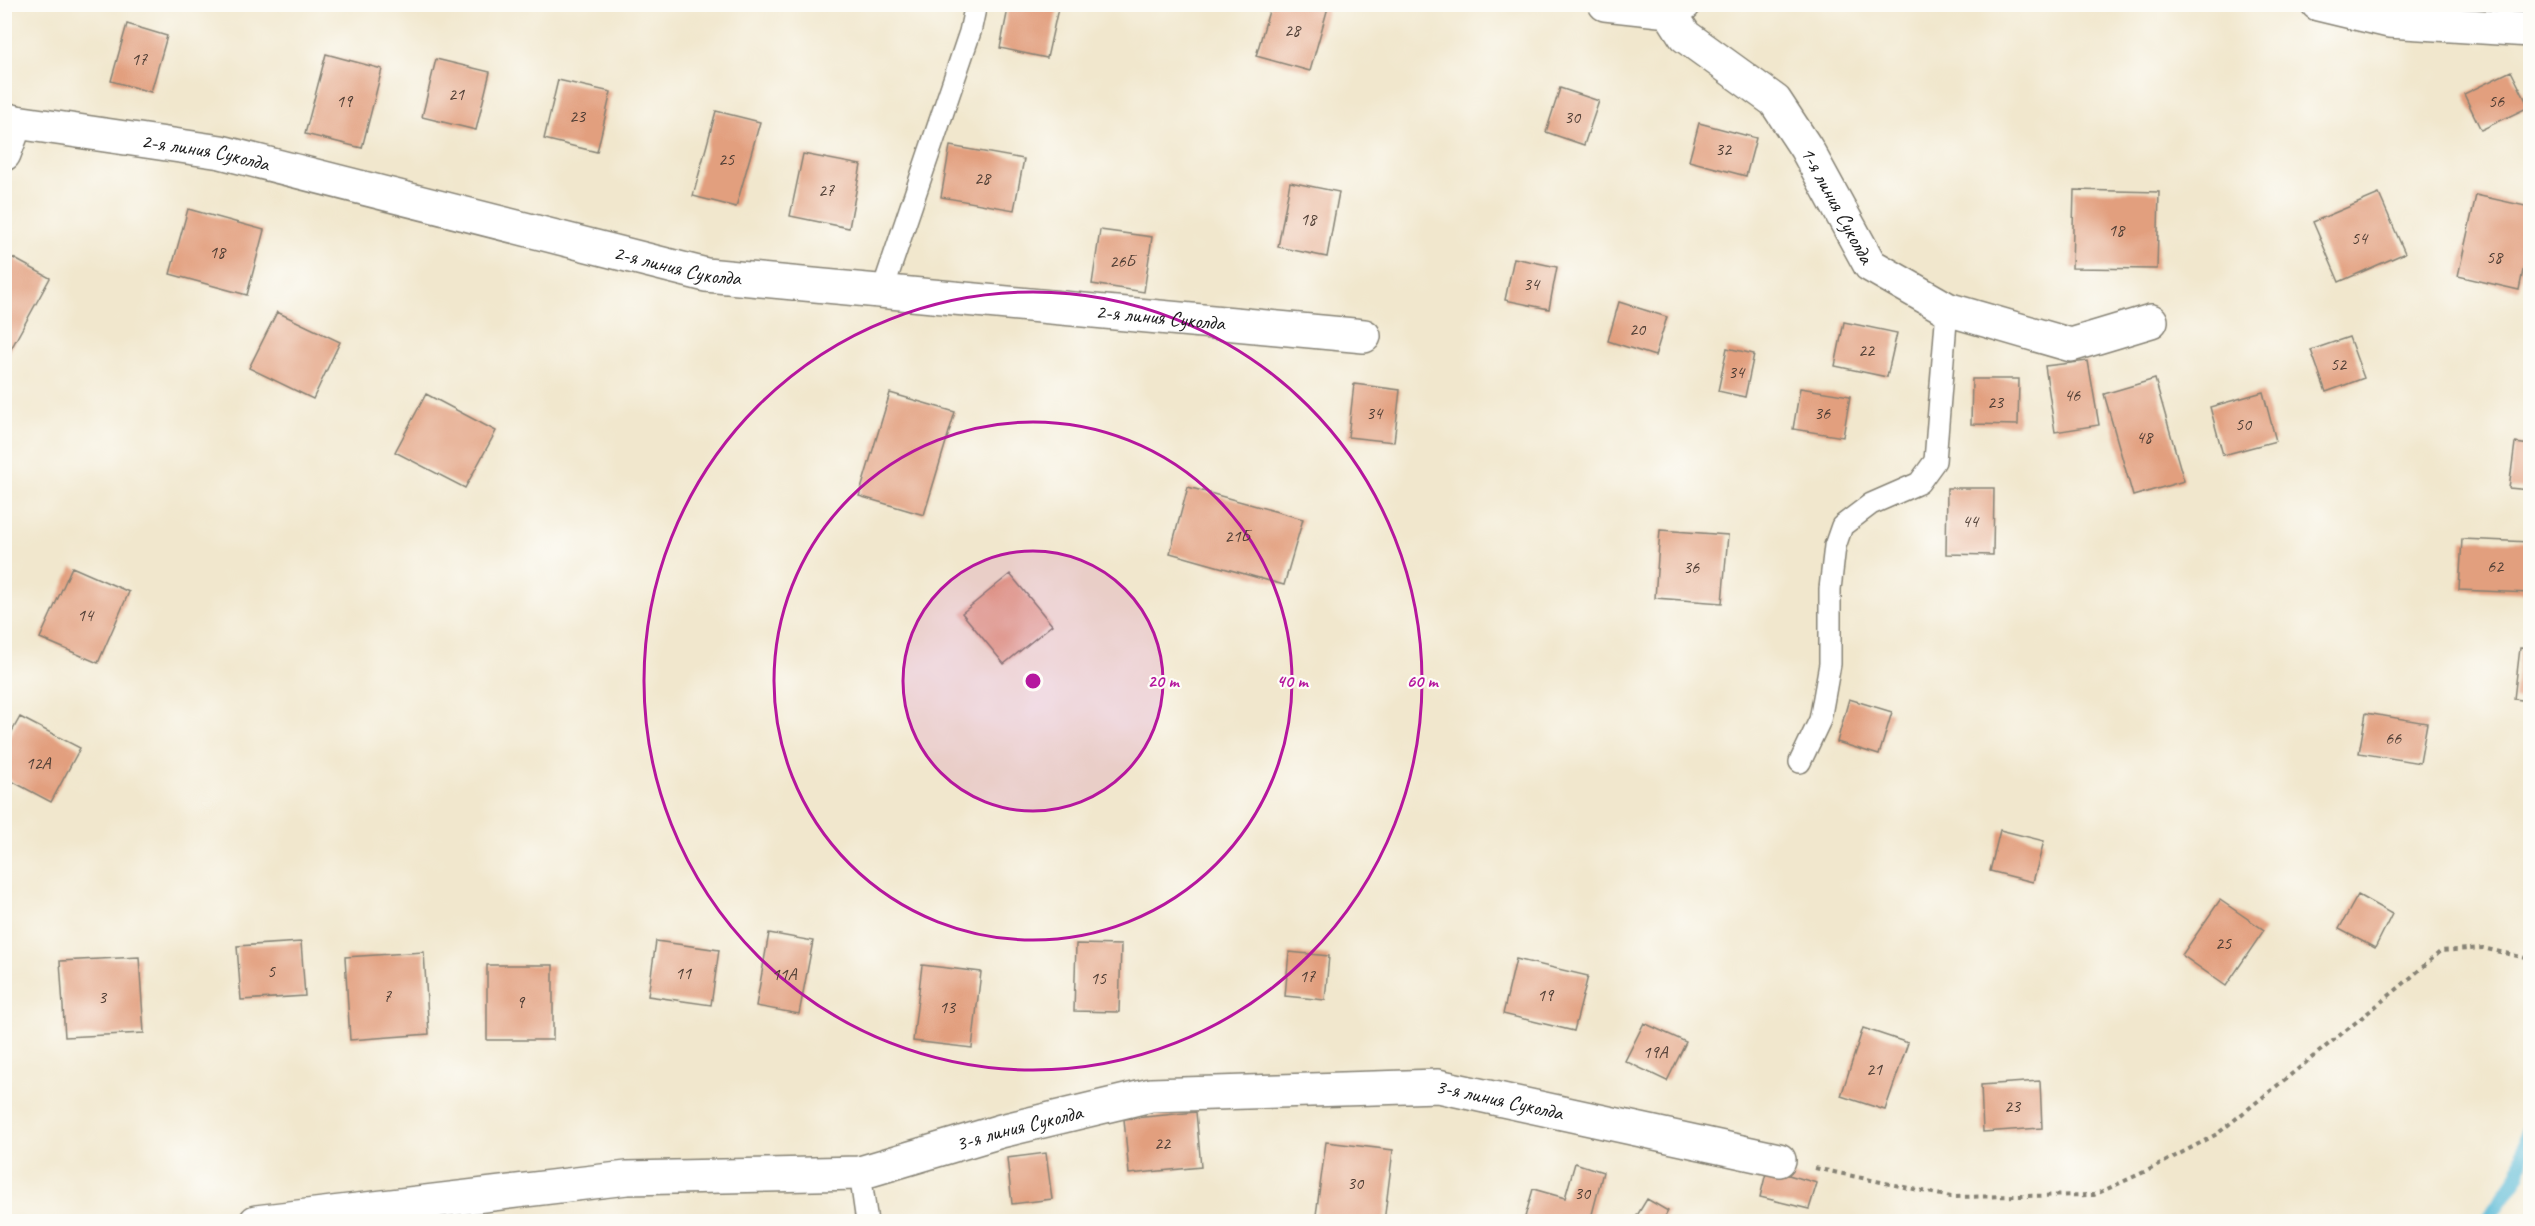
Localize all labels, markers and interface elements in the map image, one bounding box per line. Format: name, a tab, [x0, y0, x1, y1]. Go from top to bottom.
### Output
house number: 28	[1284, 19, 1302, 41]
house number: 17	[131, 48, 148, 70]
house number: 21	[448, 83, 465, 105]
house number: 19	[336, 90, 354, 112]
house number: 56	[2488, 90, 2505, 112]
house number: 23	[569, 105, 587, 127]
house number: 30	[1564, 106, 1582, 128]
street label: 2-я линия Суколда	[140, 127, 274, 177]
house number: 32	[1715, 138, 1733, 160]
street label: 1-я линия Суколда	[1795, 142, 1881, 270]
house number: 25	[718, 148, 735, 170]
house number: 28	[974, 167, 992, 189]
house number: 27	[818, 179, 835, 201]
house number: 18	[1300, 208, 1318, 230]
house number: 18	[2108, 219, 2126, 241]
house number: 54	[2351, 227, 2369, 249]
street label: 2-я линия Суколда	[611, 239, 744, 291]
house number: 18	[209, 241, 227, 263]
house number: 58	[2486, 246, 2504, 268]
house number: 26Б	[1109, 250, 1138, 272]
house number: 34	[1523, 273, 1541, 295]
street label: 2-я линия Суколда	[1094, 298, 1228, 336]
house number: 20	[1629, 318, 1647, 340]
house number: 22	[1858, 339, 1876, 361]
house number: 52	[2330, 353, 2348, 375]
house number: 34	[1728, 361, 1746, 383]
house number: 46	[2064, 384, 2081, 406]
house number: 23	[1987, 391, 2005, 413]
house number: 34	[1366, 402, 1384, 424]
house number: 36	[1814, 402, 1831, 424]
house number: 50	[2235, 413, 2253, 435]
house number: 48	[2136, 426, 2154, 448]
house number: 44	[1962, 510, 1980, 532]
house number: 21Б	[1224, 525, 1253, 547]
house number: 62	[2487, 555, 2505, 577]
house number: 36	[1683, 556, 1700, 578]
house number: 14	[77, 604, 95, 626]
text: 20 m	[1148, 670, 1180, 692]
text: 40 m	[1277, 670, 1309, 692]
text: 60 m	[1406, 670, 1439, 692]
centre of rings	[1023, 671, 1043, 691]
house number: 66	[2385, 727, 2402, 749]
house number: 12А	[25, 752, 52, 774]
house number: 25	[2215, 932, 2232, 954]
house number: 5	[267, 960, 276, 982]
house number: 11	[675, 962, 692, 984]
house number: 11А	[771, 963, 798, 985]
house number: 17	[1299, 965, 1316, 987]
house number: 15	[1090, 967, 1107, 989]
house number: 19	[1537, 984, 1555, 1006]
house number: 7	[383, 985, 392, 1007]
house number: 3	[98, 986, 108, 1008]
house number: 9	[516, 991, 526, 1013]
house number: 13	[939, 996, 957, 1018]
house number: 19А	[1642, 1041, 1669, 1063]
house number: 21	[1866, 1058, 1883, 1080]
street label: 3-я линия Суколда	[1433, 1073, 1567, 1126]
house number: 23	[2004, 1095, 2022, 1117]
street label: 3-я линия Суколда	[953, 1099, 1087, 1157]
house number: 22	[1154, 1132, 1172, 1154]
house number: 30	[1347, 1172, 1365, 1194]
house number: 30	[1574, 1182, 1592, 1204]

